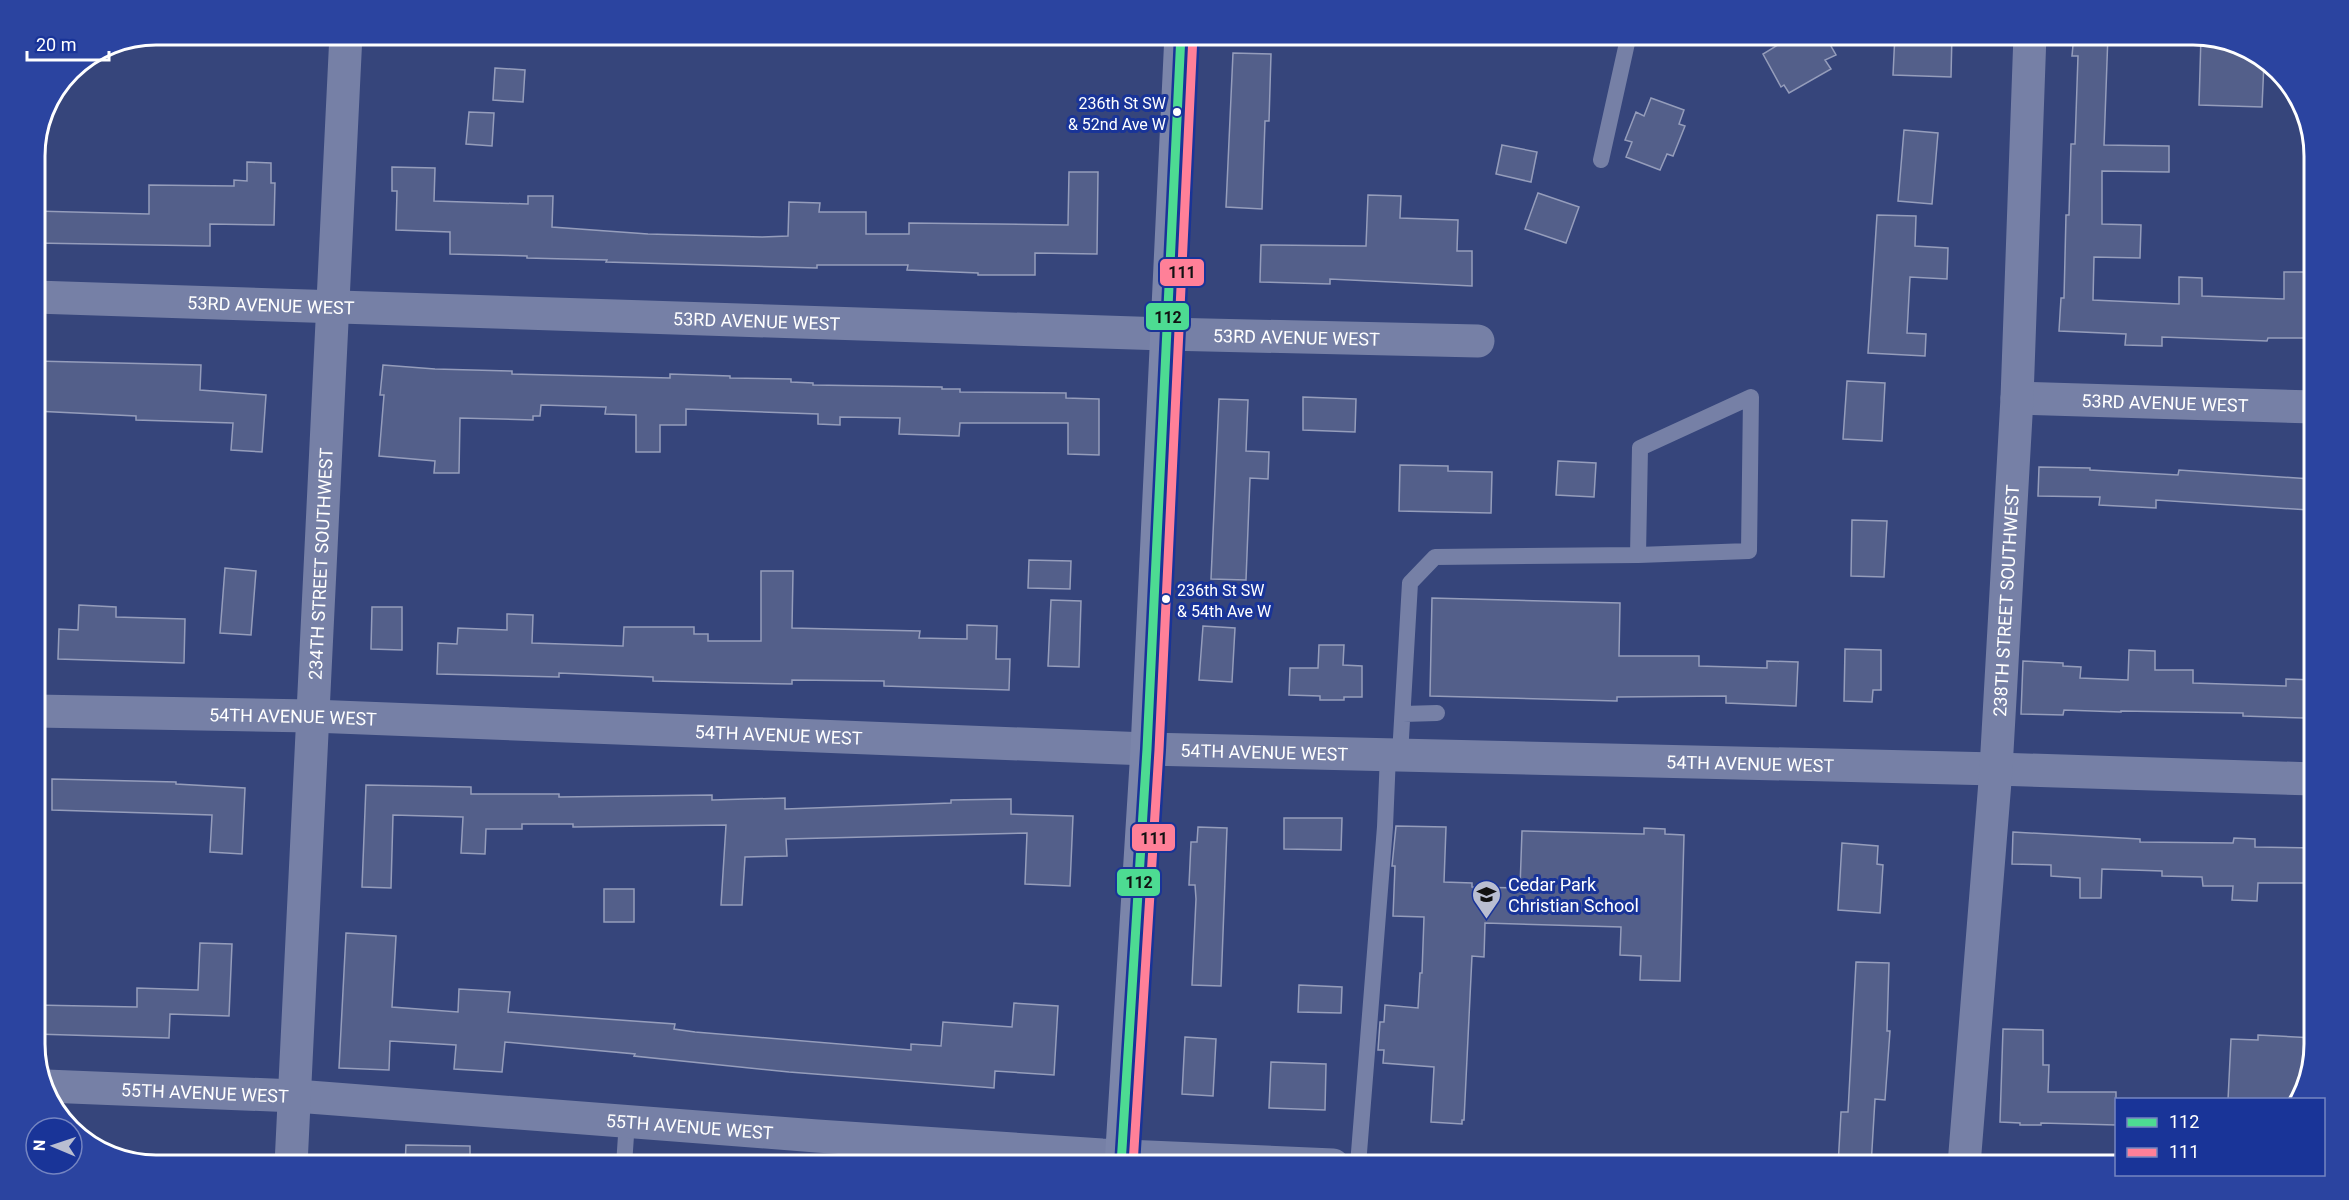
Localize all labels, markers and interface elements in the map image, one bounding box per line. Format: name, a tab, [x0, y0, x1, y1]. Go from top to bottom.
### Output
scale bar	[27, 24, 110, 62]
text: 20 m	[36, 34, 76, 55]
place label: 236th St SW & 52nd Ave W	[1068, 94, 1166, 134]
marker: 236th St SW & 52nd Ave W	[1171, 106, 1183, 118]
line badge: 111	[1159, 258, 1205, 287]
text: 111	[1168, 263, 1196, 282]
street label: 53RD AVENUE WEST	[187, 291, 355, 318]
line badge: 112	[1145, 302, 1190, 331]
street label: 53RD AVENUE WEST	[673, 307, 841, 334]
text: 112	[1154, 308, 1182, 327]
street label: 53RD AVENUE WEST	[1213, 325, 1380, 349]
street label: 53RD AVENUE WEST	[2081, 389, 2249, 416]
street label: 234TH STREET SOUTHWEST	[304, 447, 336, 680]
street label: 238TH STREET SOUTHWEST	[1988, 484, 2023, 717]
place label: 236th St SW & 54th Ave W	[1177, 581, 1271, 621]
marker: 236th St SW & 54th Ave W	[1160, 593, 1172, 605]
street label: 54TH AVENUE WEST	[209, 704, 378, 729]
street label: 54TH AVENUE WEST	[694, 721, 863, 748]
street label: 54TH AVENUE WEST	[1180, 739, 1349, 764]
street label: 54TH AVENUE WEST	[1666, 751, 1835, 776]
line badge: 111	[1131, 823, 1176, 852]
text: 111	[1140, 829, 1168, 848]
line badge: 112	[1116, 868, 1161, 897]
text: 112	[1125, 873, 1153, 892]
place label: Cedar Park Christian School	[1508, 874, 1639, 916]
school or university icon: Cedar Park Christian School	[1471, 878, 1503, 920]
street label: 55TH AVENUE WEST	[121, 1079, 289, 1106]
legend	[2115, 1098, 2325, 1176]
street label: 55TH AVENUE WEST	[605, 1109, 774, 1143]
text: 112	[2169, 1111, 2199, 1132]
north arrow	[24, 1116, 84, 1176]
text: N	[30, 1140, 49, 1151]
text: 111	[2169, 1141, 2199, 1162]

